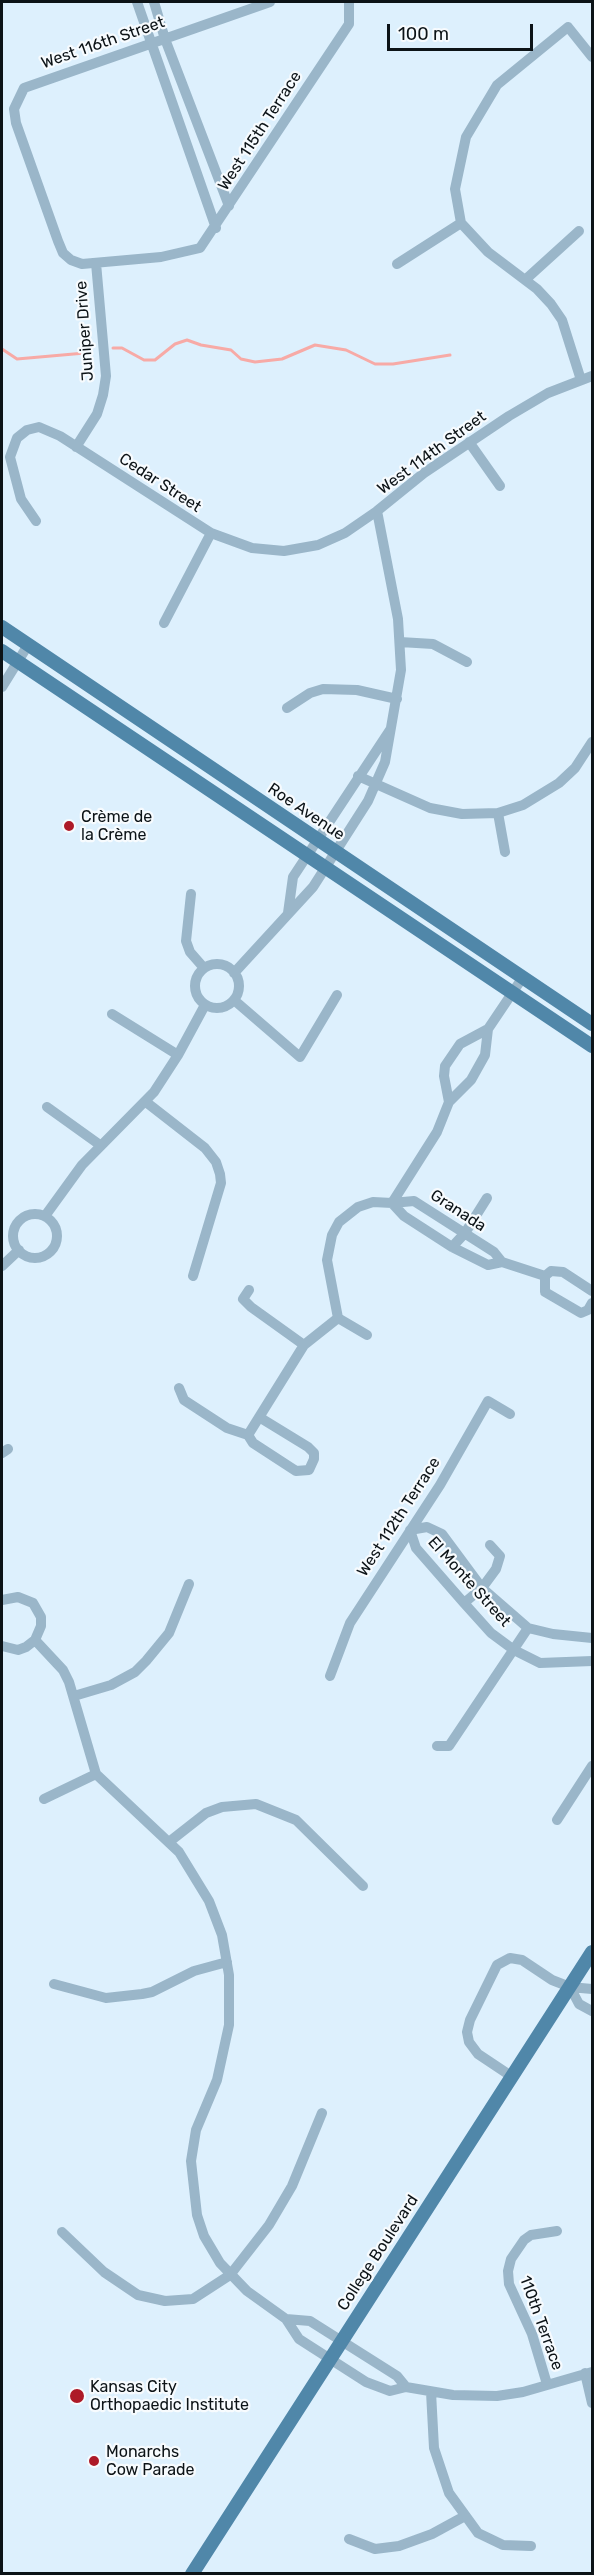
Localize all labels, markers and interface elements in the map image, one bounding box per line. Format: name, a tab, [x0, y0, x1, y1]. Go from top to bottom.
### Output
scale bar	[390, 12, 536, 50]
street label: West 116th Street	[39, 13, 167, 73]
text: 100 m	[398, 23, 449, 45]
street label: West 115th Terrace	[214, 68, 306, 194]
street label: Juniper Drive	[72, 280, 98, 382]
street label: West 114th Street	[374, 407, 490, 499]
street label: Cedar Street	[115, 449, 205, 517]
street label: Roe Avenue	[264, 779, 348, 845]
place label: Crème de la Crème	[81, 807, 152, 845]
marker: Crème de la Crème	[62, 819, 76, 833]
street label: Granada	[427, 1186, 489, 1236]
street label: West 112th Terrace	[353, 1454, 445, 1580]
street label: El Monte Street	[424, 1533, 514, 1631]
street label: College Boulevard	[333, 2192, 423, 2314]
street label: 110th Terrace	[515, 2273, 567, 2373]
place label: Kansas City Orthopaedic Institute	[90, 2377, 249, 2415]
marker: Kansas City Orthopaedic Institute	[68, 2387, 86, 2405]
place label: Monarchs Cow Parade	[106, 2442, 195, 2480]
marker: Monarchs Cow Parade	[87, 2454, 101, 2468]

